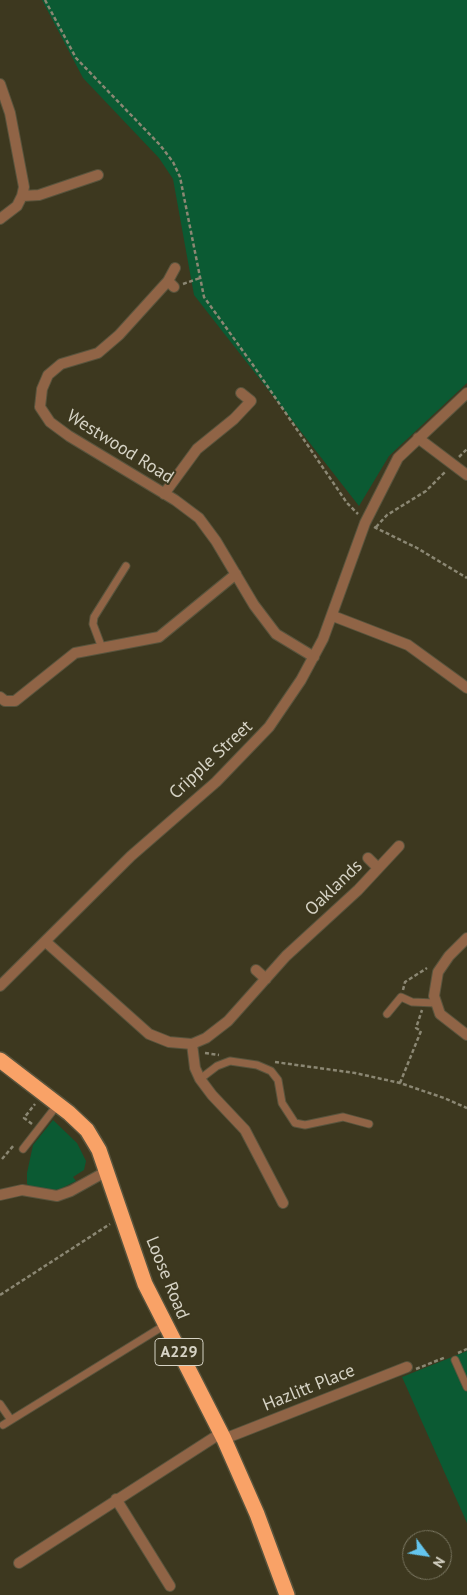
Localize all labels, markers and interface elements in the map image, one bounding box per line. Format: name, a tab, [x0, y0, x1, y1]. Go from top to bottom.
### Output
street label: Westwood Road	[63, 406, 177, 488]
street label: Cripple Street	[165, 716, 257, 804]
street label: Oaklands	[301, 856, 367, 920]
street label: Loose Road	[141, 1234, 193, 1322]
road number: A229	[155, 1338, 203, 1365]
street label: Hazlitt Place	[260, 1360, 358, 1416]
north arrow	[402, 1530, 452, 1580]
text: N	[429, 1554, 449, 1571]

